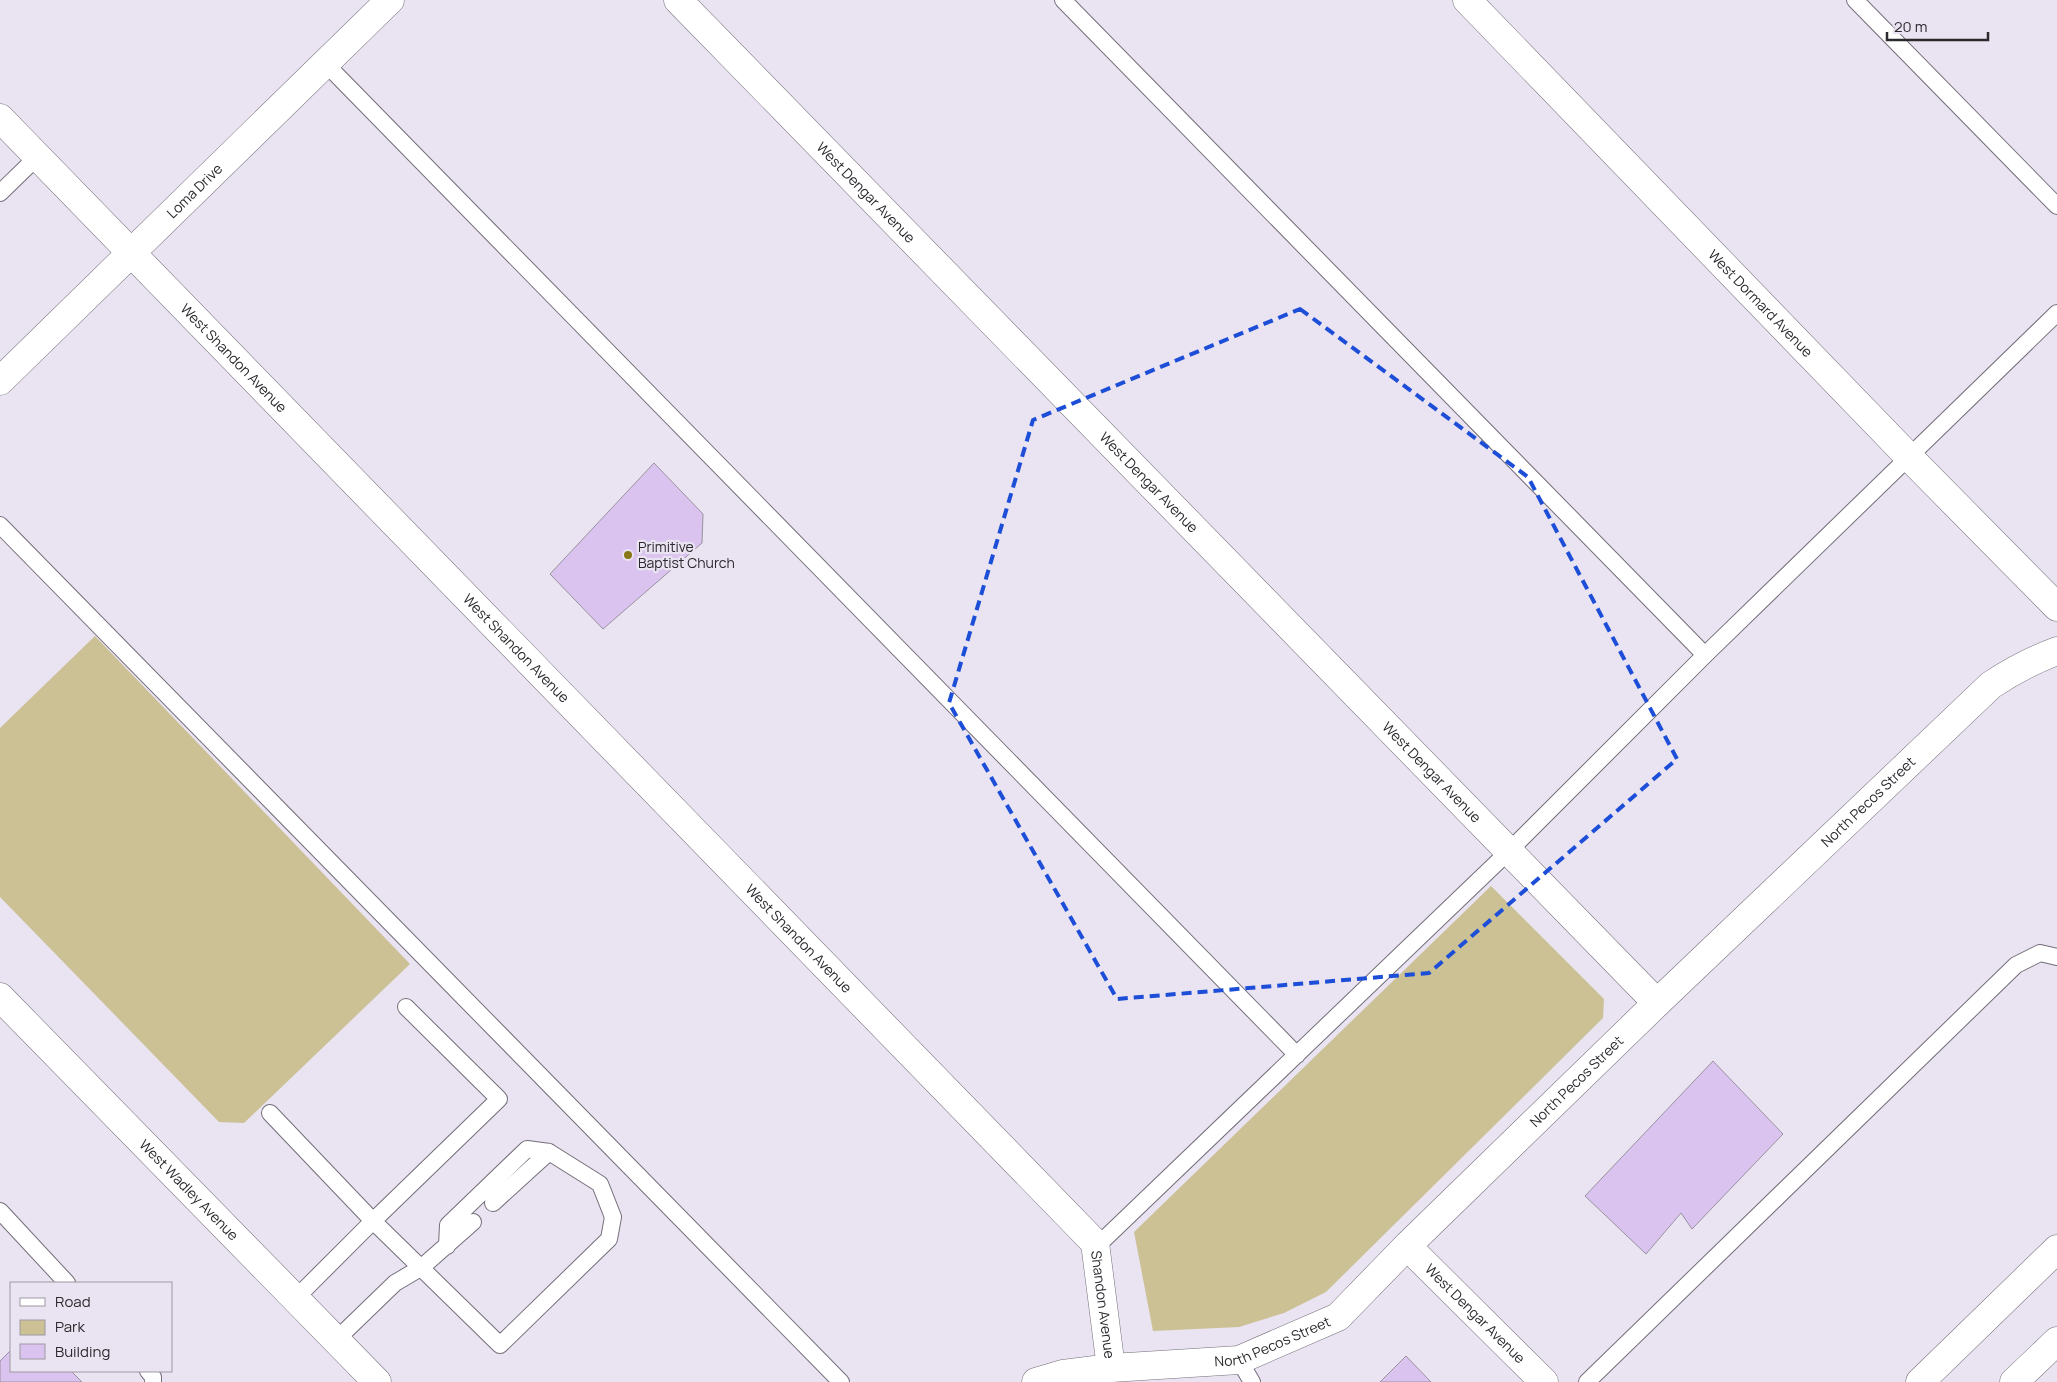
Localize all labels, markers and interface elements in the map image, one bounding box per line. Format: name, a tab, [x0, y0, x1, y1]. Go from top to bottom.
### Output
scale bar	[1887, 10, 1988, 42]
text: 20 m	[1894, 16, 1927, 37]
street label: West Dengar Avenue	[813, 138, 920, 247]
street label: Loma Drive	[162, 159, 226, 222]
street label: West Dormard Avenue	[1704, 245, 1817, 361]
street label: West Shandon Avenue	[177, 299, 291, 416]
street label: West Dengar Avenue	[1096, 427, 1203, 537]
place label: Primitive Baptist Church	[638, 537, 735, 572]
marker: Primitive Baptist Church	[622, 549, 634, 561]
street label: West Shandon Avenue	[459, 589, 574, 707]
street label: West Dengar Avenue	[1378, 717, 1486, 826]
street label: North Pecos Street	[1817, 752, 1919, 851]
street label: West Shandon Avenue	[742, 880, 856, 997]
street label: North Pecos Street	[1525, 1031, 1627, 1131]
street label: West Wadley Avenue	[135, 1135, 243, 1244]
street label: Shandon Avenue	[1087, 1249, 1120, 1360]
street label: West Dengar Avenue	[1421, 1259, 1530, 1367]
legend	[10, 1282, 172, 1372]
text: Road	[55, 1291, 91, 1312]
street label: North Pecos Street	[1214, 1311, 1334, 1371]
text: Park	[55, 1316, 85, 1337]
text: Building	[55, 1341, 110, 1362]

